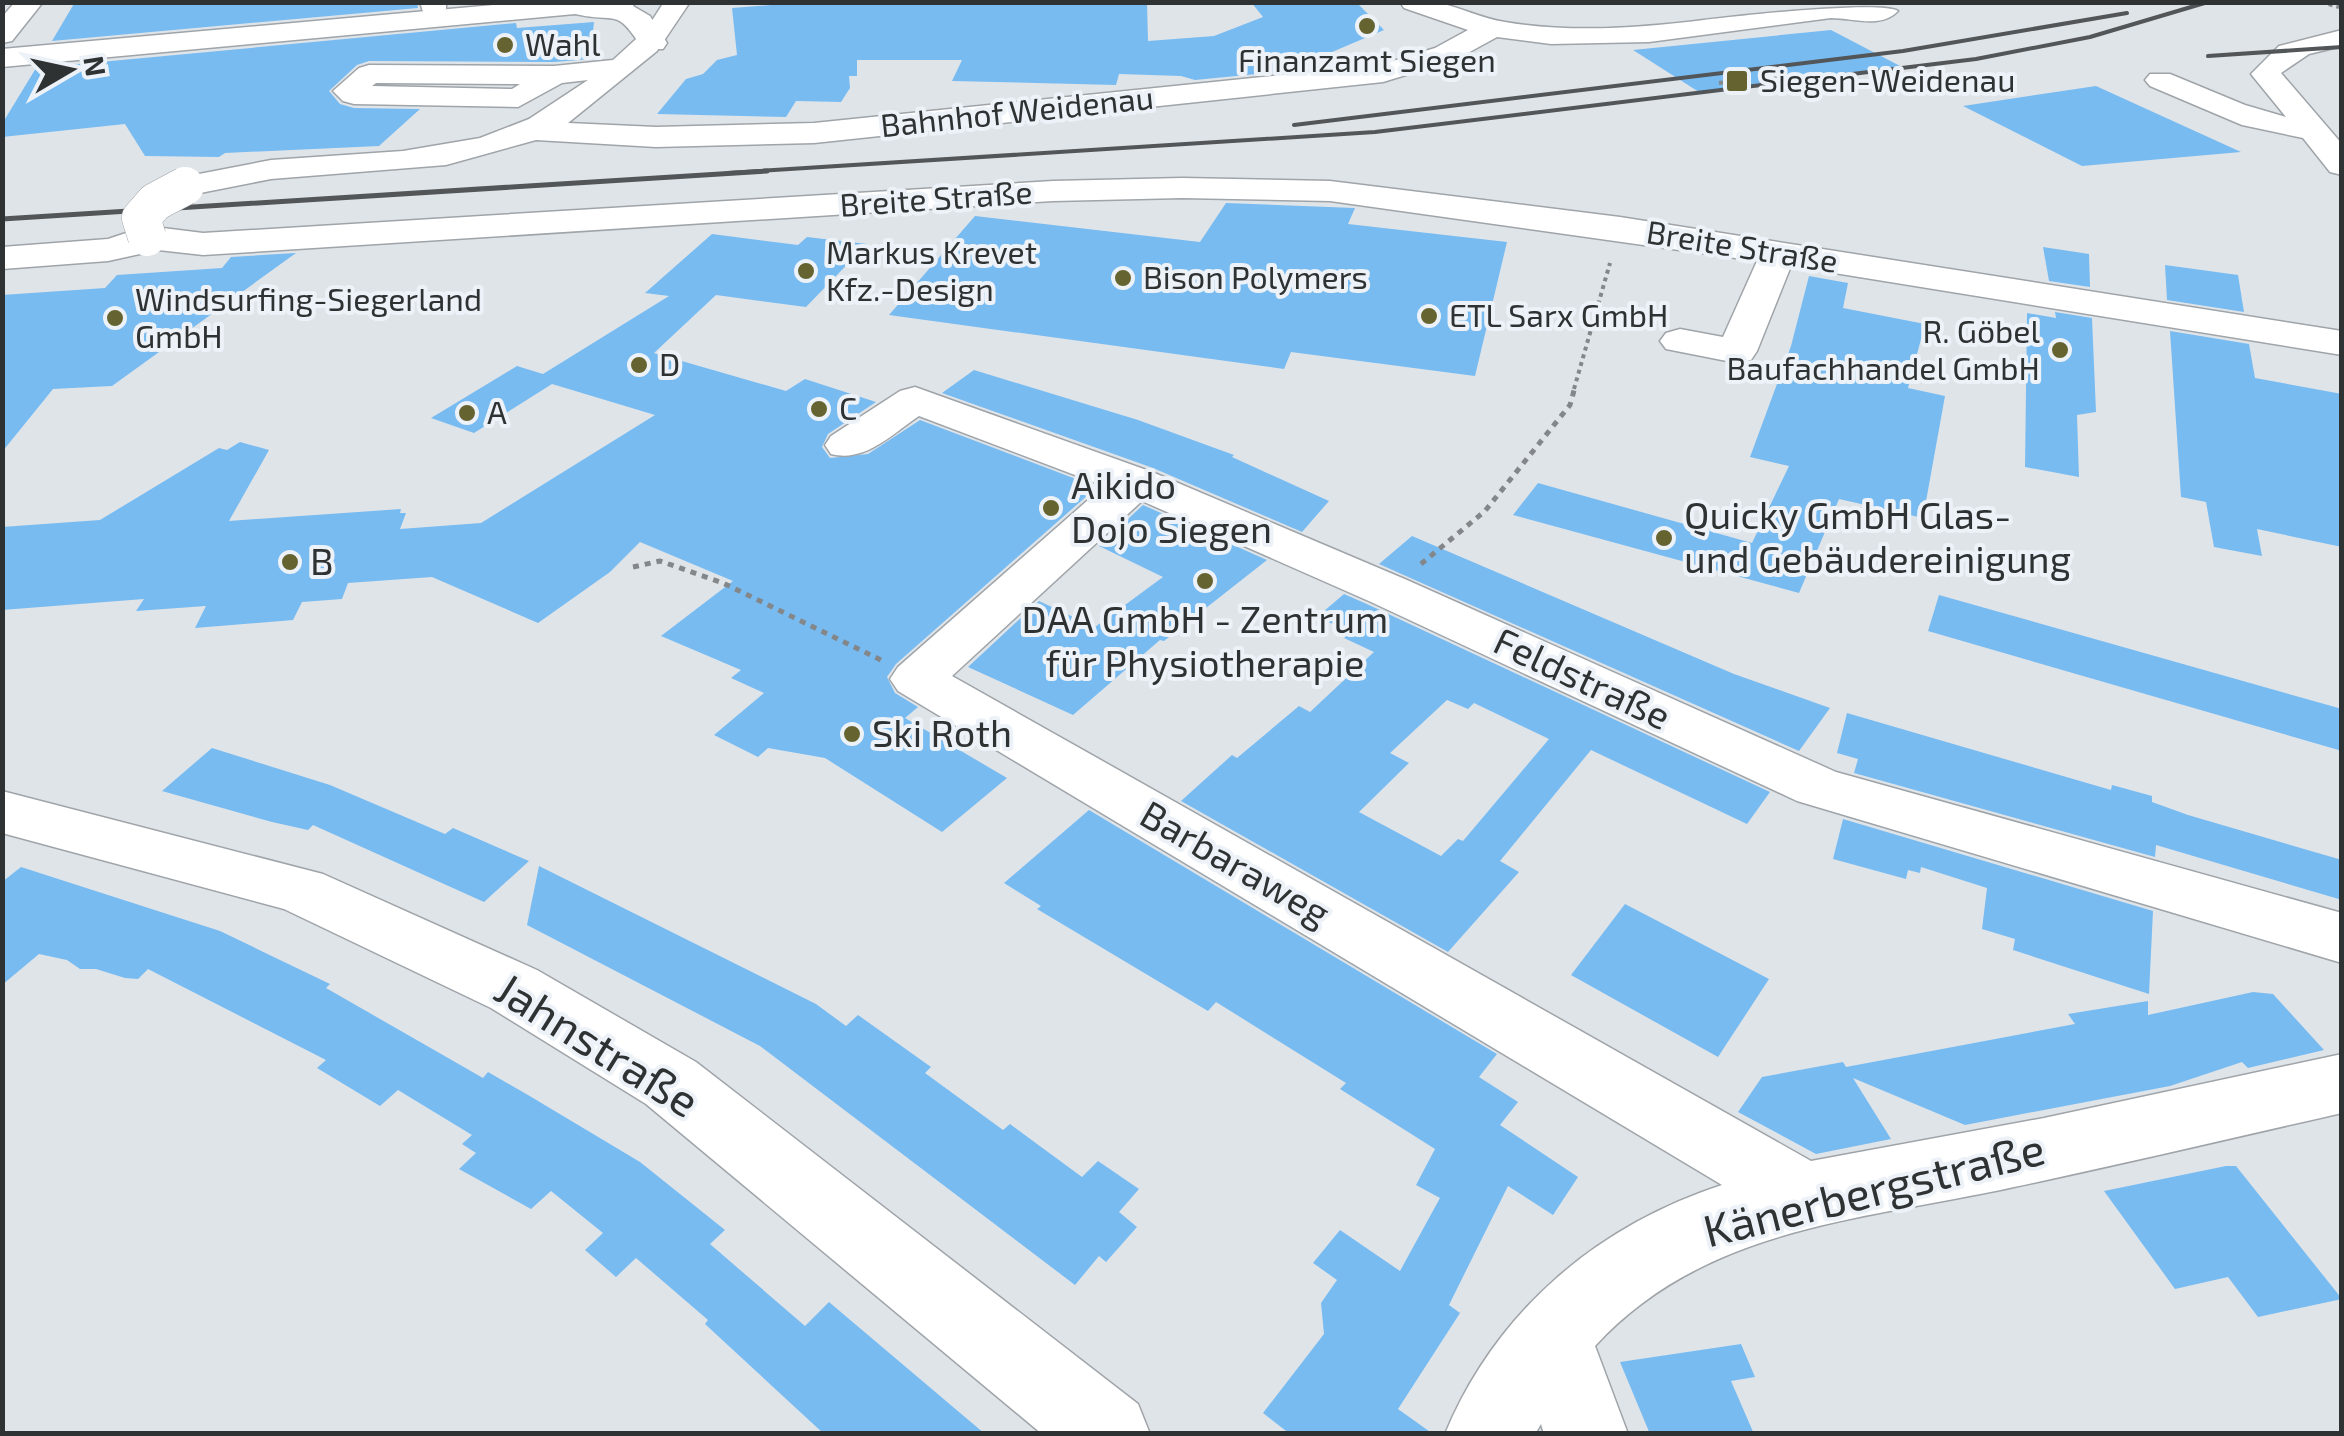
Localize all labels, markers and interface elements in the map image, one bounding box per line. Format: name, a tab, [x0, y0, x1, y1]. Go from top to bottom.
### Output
marker: Finanzamt Siegen	[1356, 15, 1378, 37]
north arrow	[20, 20, 120, 120]
place label: Wahl	[525, 24, 601, 62]
marker: Wahl	[494, 34, 516, 56]
place label: Finanzamt Siegen	[1238, 40, 1496, 78]
text: N	[77, 53, 114, 79]
place label: Siegen-Weidenau	[1760, 60, 2015, 98]
marker: Siegen-Weidenau	[1724, 68, 1750, 94]
street label: Bahnhof Weidenau	[878, 77, 1155, 143]
street label: Breite Straße	[838, 171, 1033, 223]
street label: Breite Straße	[1644, 211, 1841, 279]
place label: Markus Krevet Kfz.-Design	[826, 232, 1037, 307]
place label: Bison Polymers	[1143, 257, 1368, 295]
marker: Markus Krevet Kfz.-Design	[795, 260, 817, 282]
marker: Bison Polymers	[1112, 267, 1134, 289]
place label: Windsurfing-Siegerland GmbH	[135, 279, 482, 354]
place label: ETL Sarx GmbH	[1449, 295, 1669, 333]
marker: ETL Sarx GmbH	[1418, 305, 1440, 327]
marker: Windsurfing-Siegerland GmbH	[104, 307, 126, 329]
place label: R. Göbel Baufachhandel GmbH	[1727, 311, 2040, 386]
marker: R. Göbel Baufachhandel GmbH	[2049, 339, 2071, 361]
place label: D	[659, 344, 680, 382]
marker: D	[628, 354, 650, 376]
place label: C	[839, 388, 857, 426]
place label: A	[487, 392, 507, 430]
marker: C	[808, 398, 830, 420]
marker: A	[456, 402, 478, 424]
place label: Aikido Dojo Siegen	[1071, 461, 1272, 551]
place label: Quicky GmbH Glas- und Gebäudereinigung	[1684, 491, 2071, 581]
marker: Aikido Dojo Siegen	[1040, 497, 1062, 519]
marker: Quicky GmbH Glas- und Gebäudereinigung	[1653, 527, 1675, 549]
place label: B	[310, 537, 334, 583]
marker: B	[279, 551, 301, 573]
marker: DAA GmbH - Zentrum für Physiotherapie	[1194, 570, 1216, 592]
place label: DAA GmbH - Zentrum für Physiotherapie	[1022, 595, 1388, 685]
street label: Feldstraße	[1487, 616, 1678, 738]
place label: Ski Roth	[872, 709, 1012, 755]
marker: Ski Roth	[841, 723, 863, 745]
street label: Barbaraweg	[1133, 790, 1339, 935]
street label: Jahnstraße	[486, 960, 710, 1127]
street label: Känerbergstraße	[1697, 1120, 2050, 1257]

